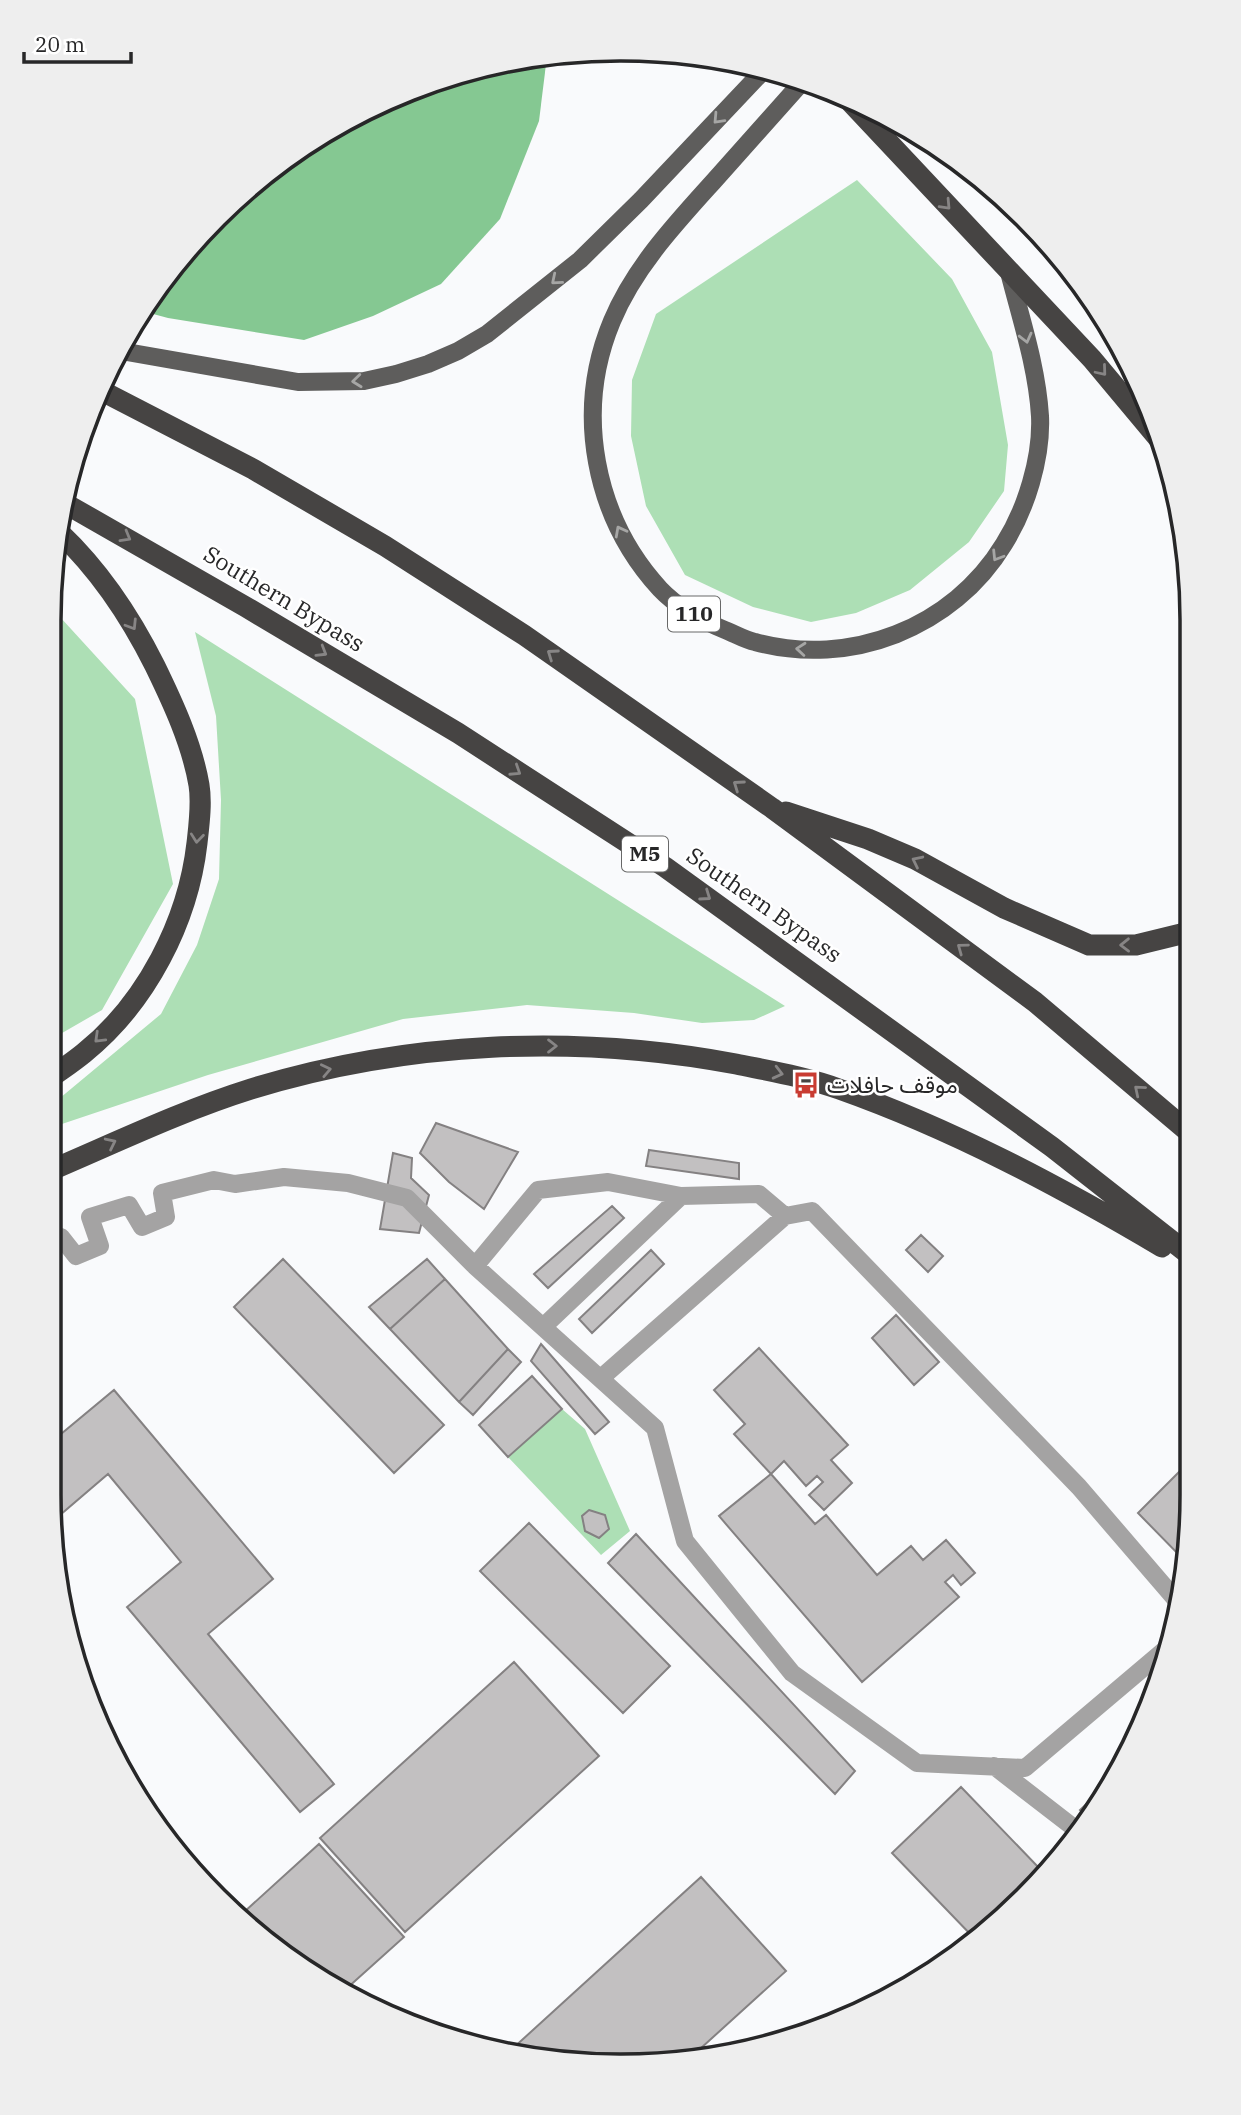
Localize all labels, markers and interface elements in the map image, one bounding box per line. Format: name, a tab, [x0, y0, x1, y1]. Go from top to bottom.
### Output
scale bar	[24, 21, 131, 65]
text: 20 m	[35, 30, 85, 58]
one-way arrow	[713, 111, 726, 124]
one-way arrow	[938, 197, 951, 210]
one-way arrow	[552, 272, 565, 284]
one-way arrow	[1018, 332, 1032, 344]
one-way arrow	[1094, 363, 1107, 376]
one-way arrow	[351, 373, 362, 388]
one-way arrow	[615, 526, 628, 538]
one-way arrow	[118, 529, 131, 542]
street label: Southern Bypass	[199, 538, 370, 658]
one-way arrow	[992, 548, 1005, 561]
road number: 110	[668, 596, 720, 632]
one-way arrow	[124, 617, 137, 630]
one-way arrow	[795, 642, 806, 657]
one-way arrow	[315, 644, 327, 657]
one-way arrow	[547, 650, 560, 662]
one-way arrow	[508, 762, 521, 775]
one-way arrow	[733, 781, 746, 793]
one-way arrow	[190, 832, 205, 844]
road number: M5	[622, 836, 668, 872]
street label: Southern Bypass	[681, 840, 848, 969]
one-way arrow	[912, 855, 924, 869]
one-way arrow	[698, 888, 711, 900]
one-way arrow	[1119, 937, 1130, 952]
one-way arrow	[957, 943, 969, 956]
one-way arrow	[95, 1030, 108, 1043]
one-way arrow	[548, 1038, 558, 1054]
one-way arrow	[320, 1063, 332, 1078]
one-way arrow	[772, 1065, 784, 1079]
place label: موقف حافلات	[827, 1069, 958, 1099]
bus stop icon: موقف حافلات	[791, 1070, 821, 1100]
one-way arrow	[1134, 1086, 1147, 1098]
one-way arrow	[104, 1137, 117, 1151]

